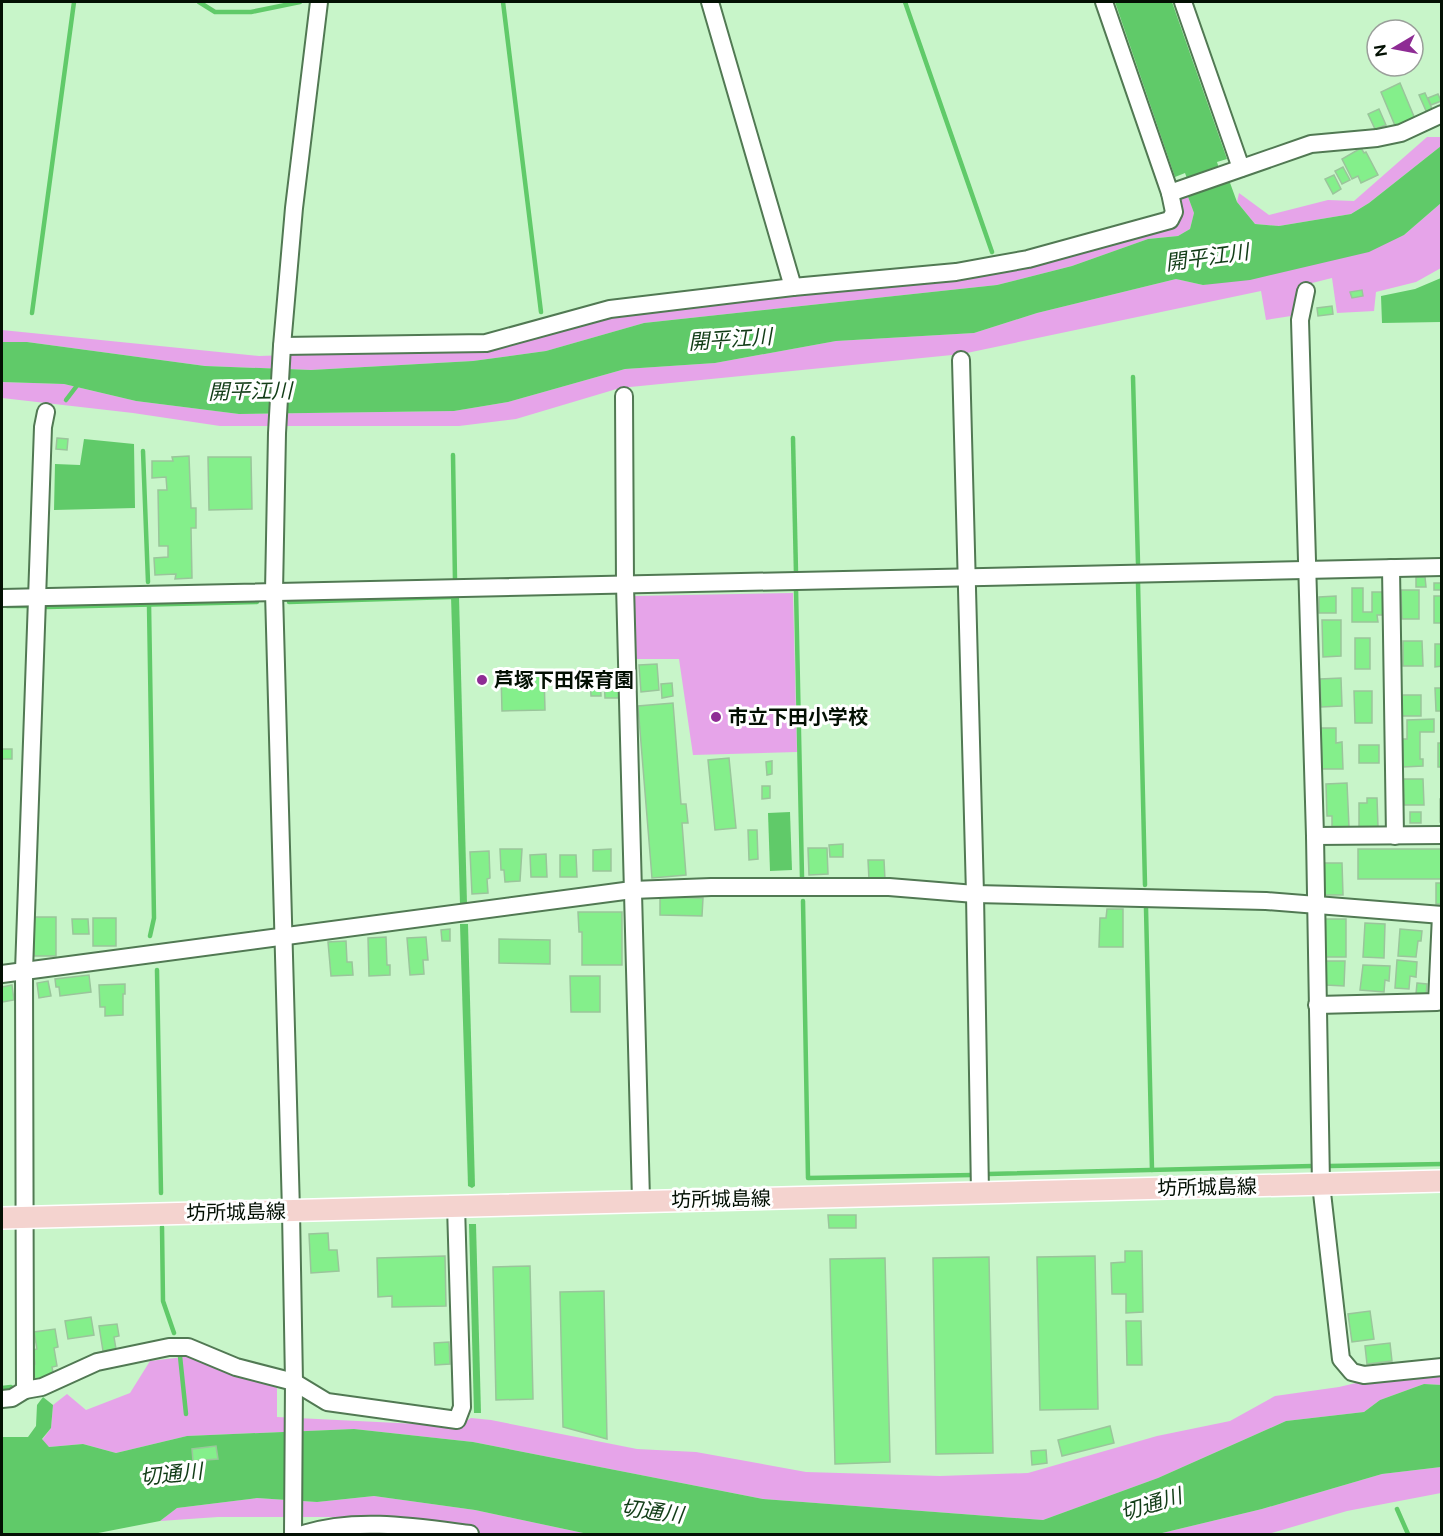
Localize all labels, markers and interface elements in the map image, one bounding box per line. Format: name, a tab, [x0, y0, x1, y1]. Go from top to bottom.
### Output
north arrow	[1365, 18, 1425, 78]
text: N	[1370, 43, 1391, 58]
water label: 開平江川	[1164, 238, 1252, 275]
water label: 開平江川	[687, 323, 775, 354]
water label: 開平江川	[208, 378, 294, 404]
place label: 芦塚下田保育園	[494, 668, 634, 692]
marker: 芦塚下田保育園	[475, 673, 489, 687]
place label: 市立下田小学校	[728, 705, 868, 729]
marker: 市立下田小学校	[709, 710, 723, 724]
street label: 坊所城島線	[1157, 1174, 1257, 1200]
street label: 坊所城島線	[671, 1186, 771, 1212]
street label: 坊所城島線	[186, 1199, 286, 1225]
water label: 切通川	[138, 1458, 206, 1490]
water label: 切通川	[1117, 1482, 1187, 1525]
water label: 切通川	[619, 1495, 687, 1527]

